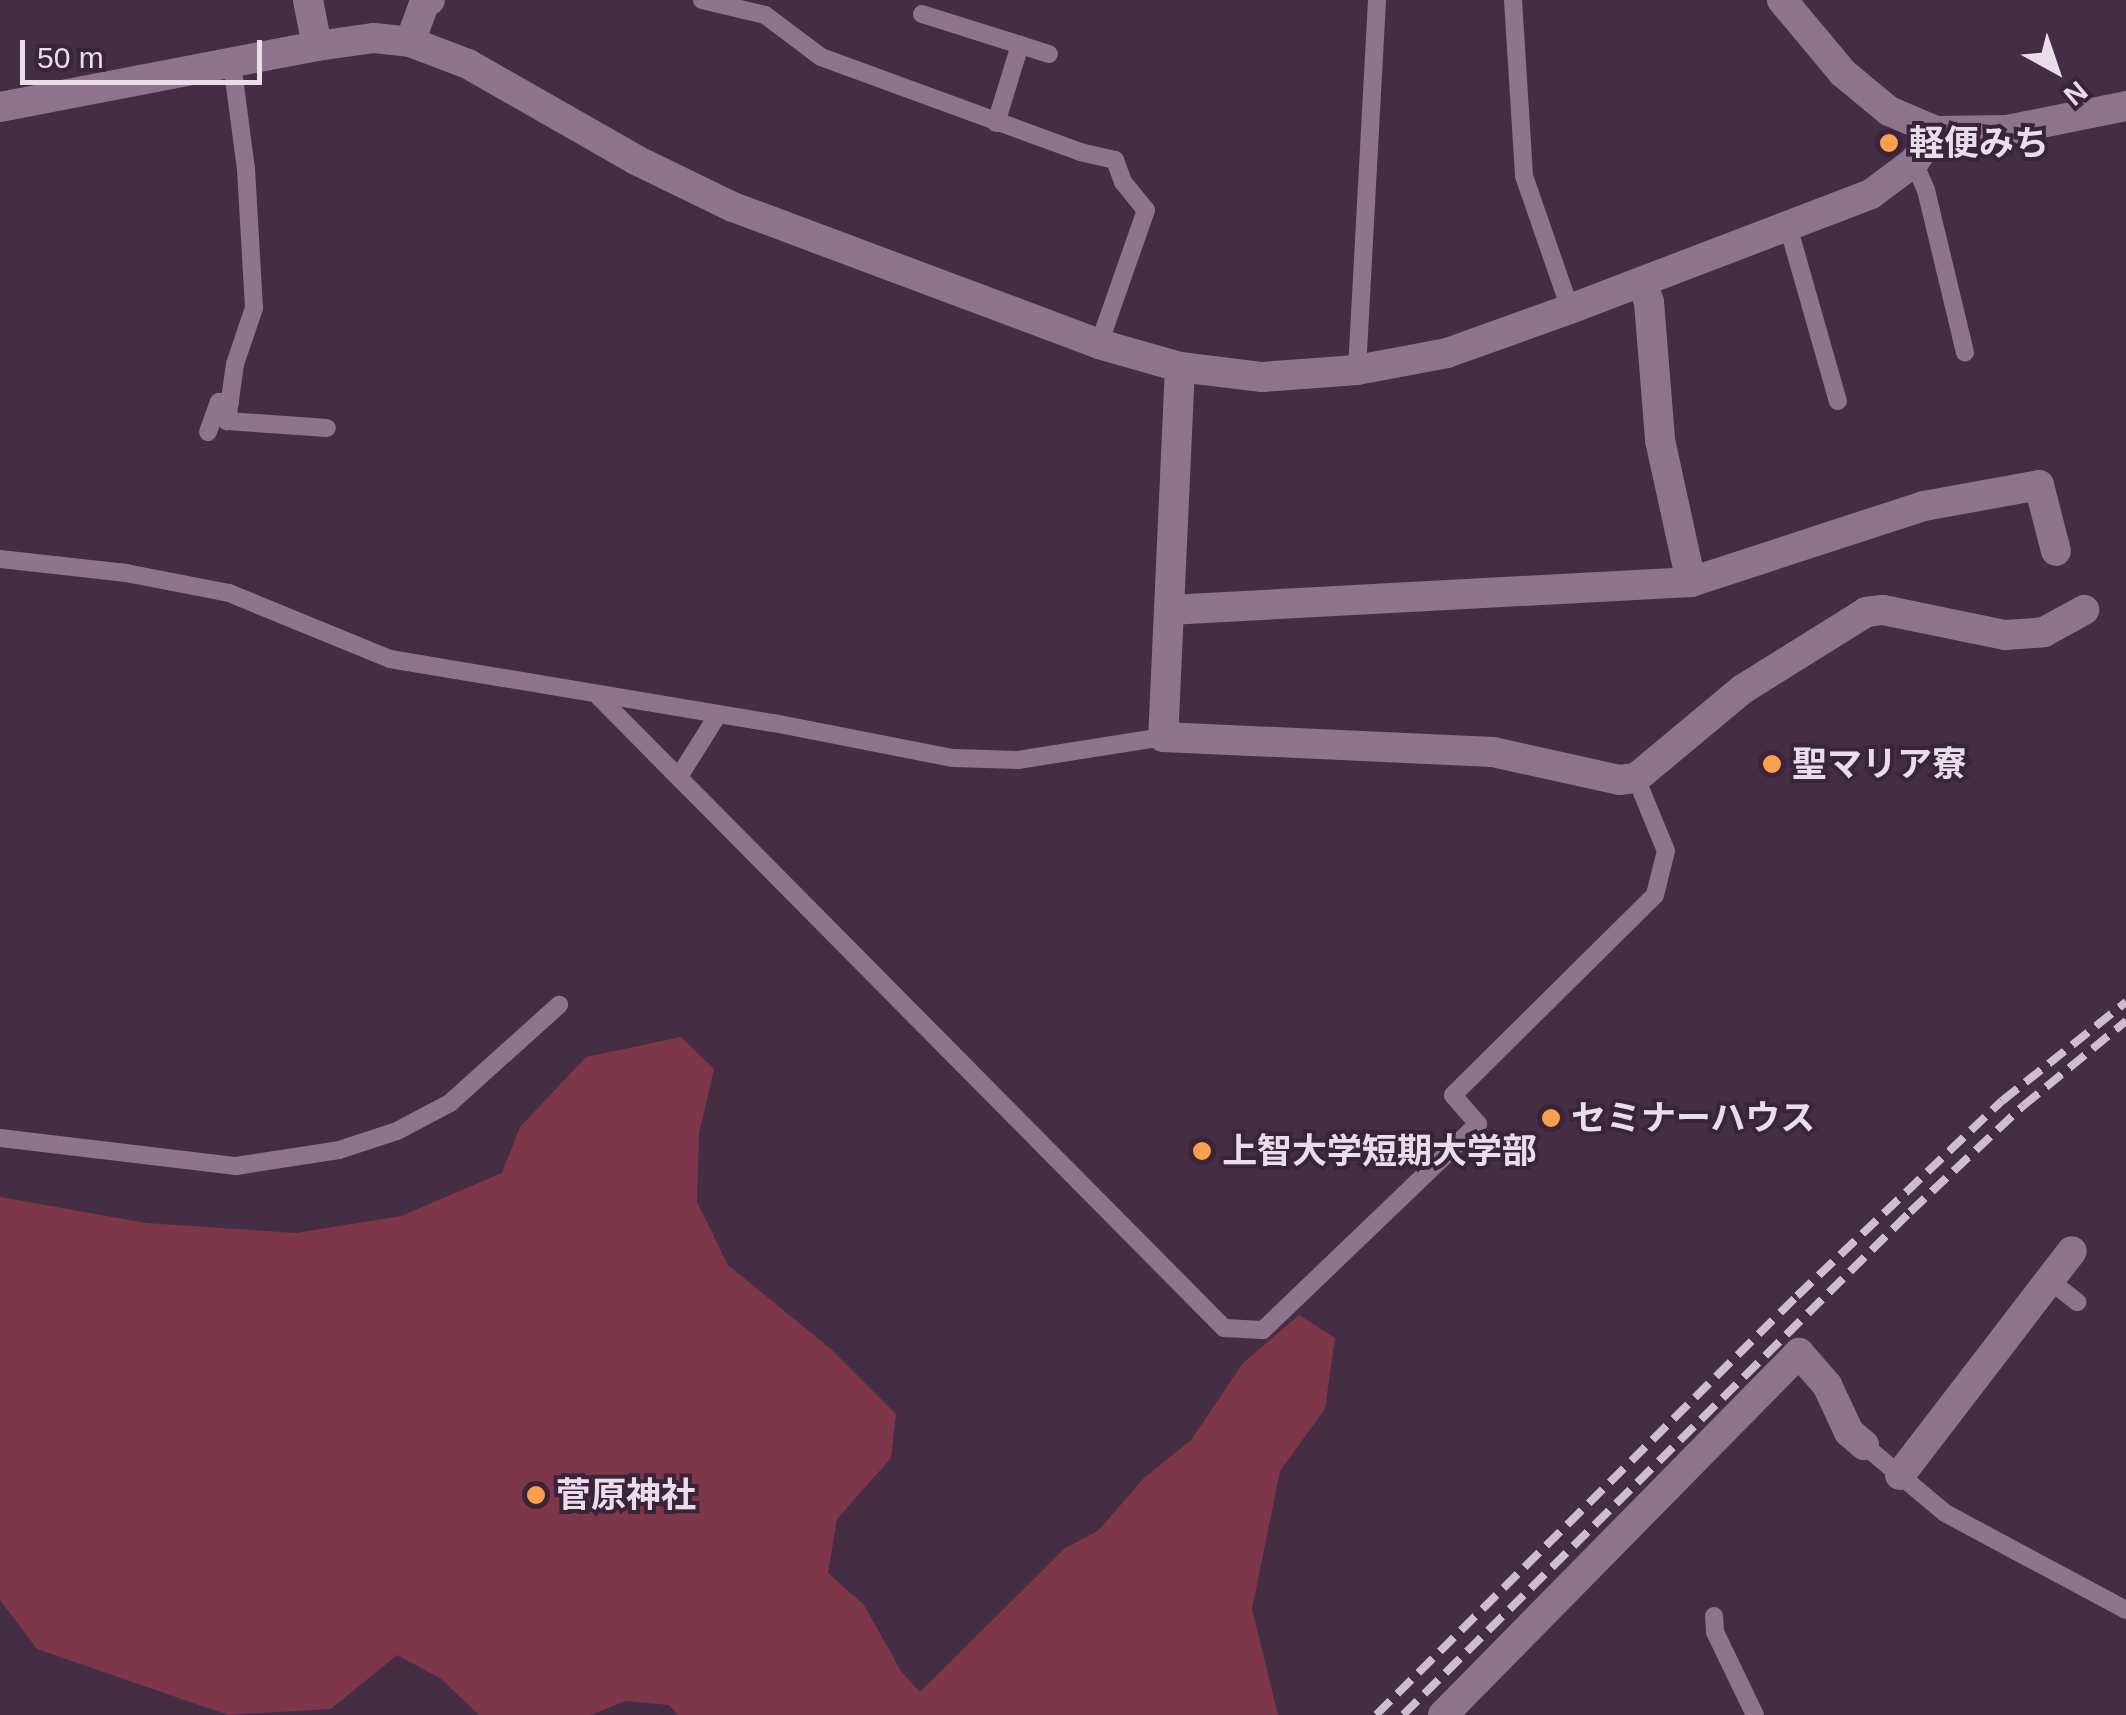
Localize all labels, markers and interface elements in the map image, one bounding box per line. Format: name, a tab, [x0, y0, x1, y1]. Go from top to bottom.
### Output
scale bar	[25, 20, 268, 82]
north arrow	[2006, 20, 2106, 120]
text: 50 m	[37, 41, 104, 74]
text: N	[2058, 75, 2093, 112]
place label: 軽便みち	[1909, 122, 2049, 164]
marker: 軽便みち	[1878, 132, 1900, 154]
place label: 聖マリア寮	[1792, 743, 1967, 785]
marker: 聖マリア寮	[1761, 753, 1783, 775]
place label: セミナーハウス	[1571, 1097, 1816, 1139]
marker: セミナーハウス	[1540, 1107, 1562, 1129]
place label: 上智大学短期大学部	[1222, 1130, 1537, 1172]
marker: 上智大学短期大学部	[1191, 1140, 1213, 1162]
place label: 菅原神社	[556, 1474, 696, 1516]
marker: 菅原神社	[525, 1484, 547, 1506]

